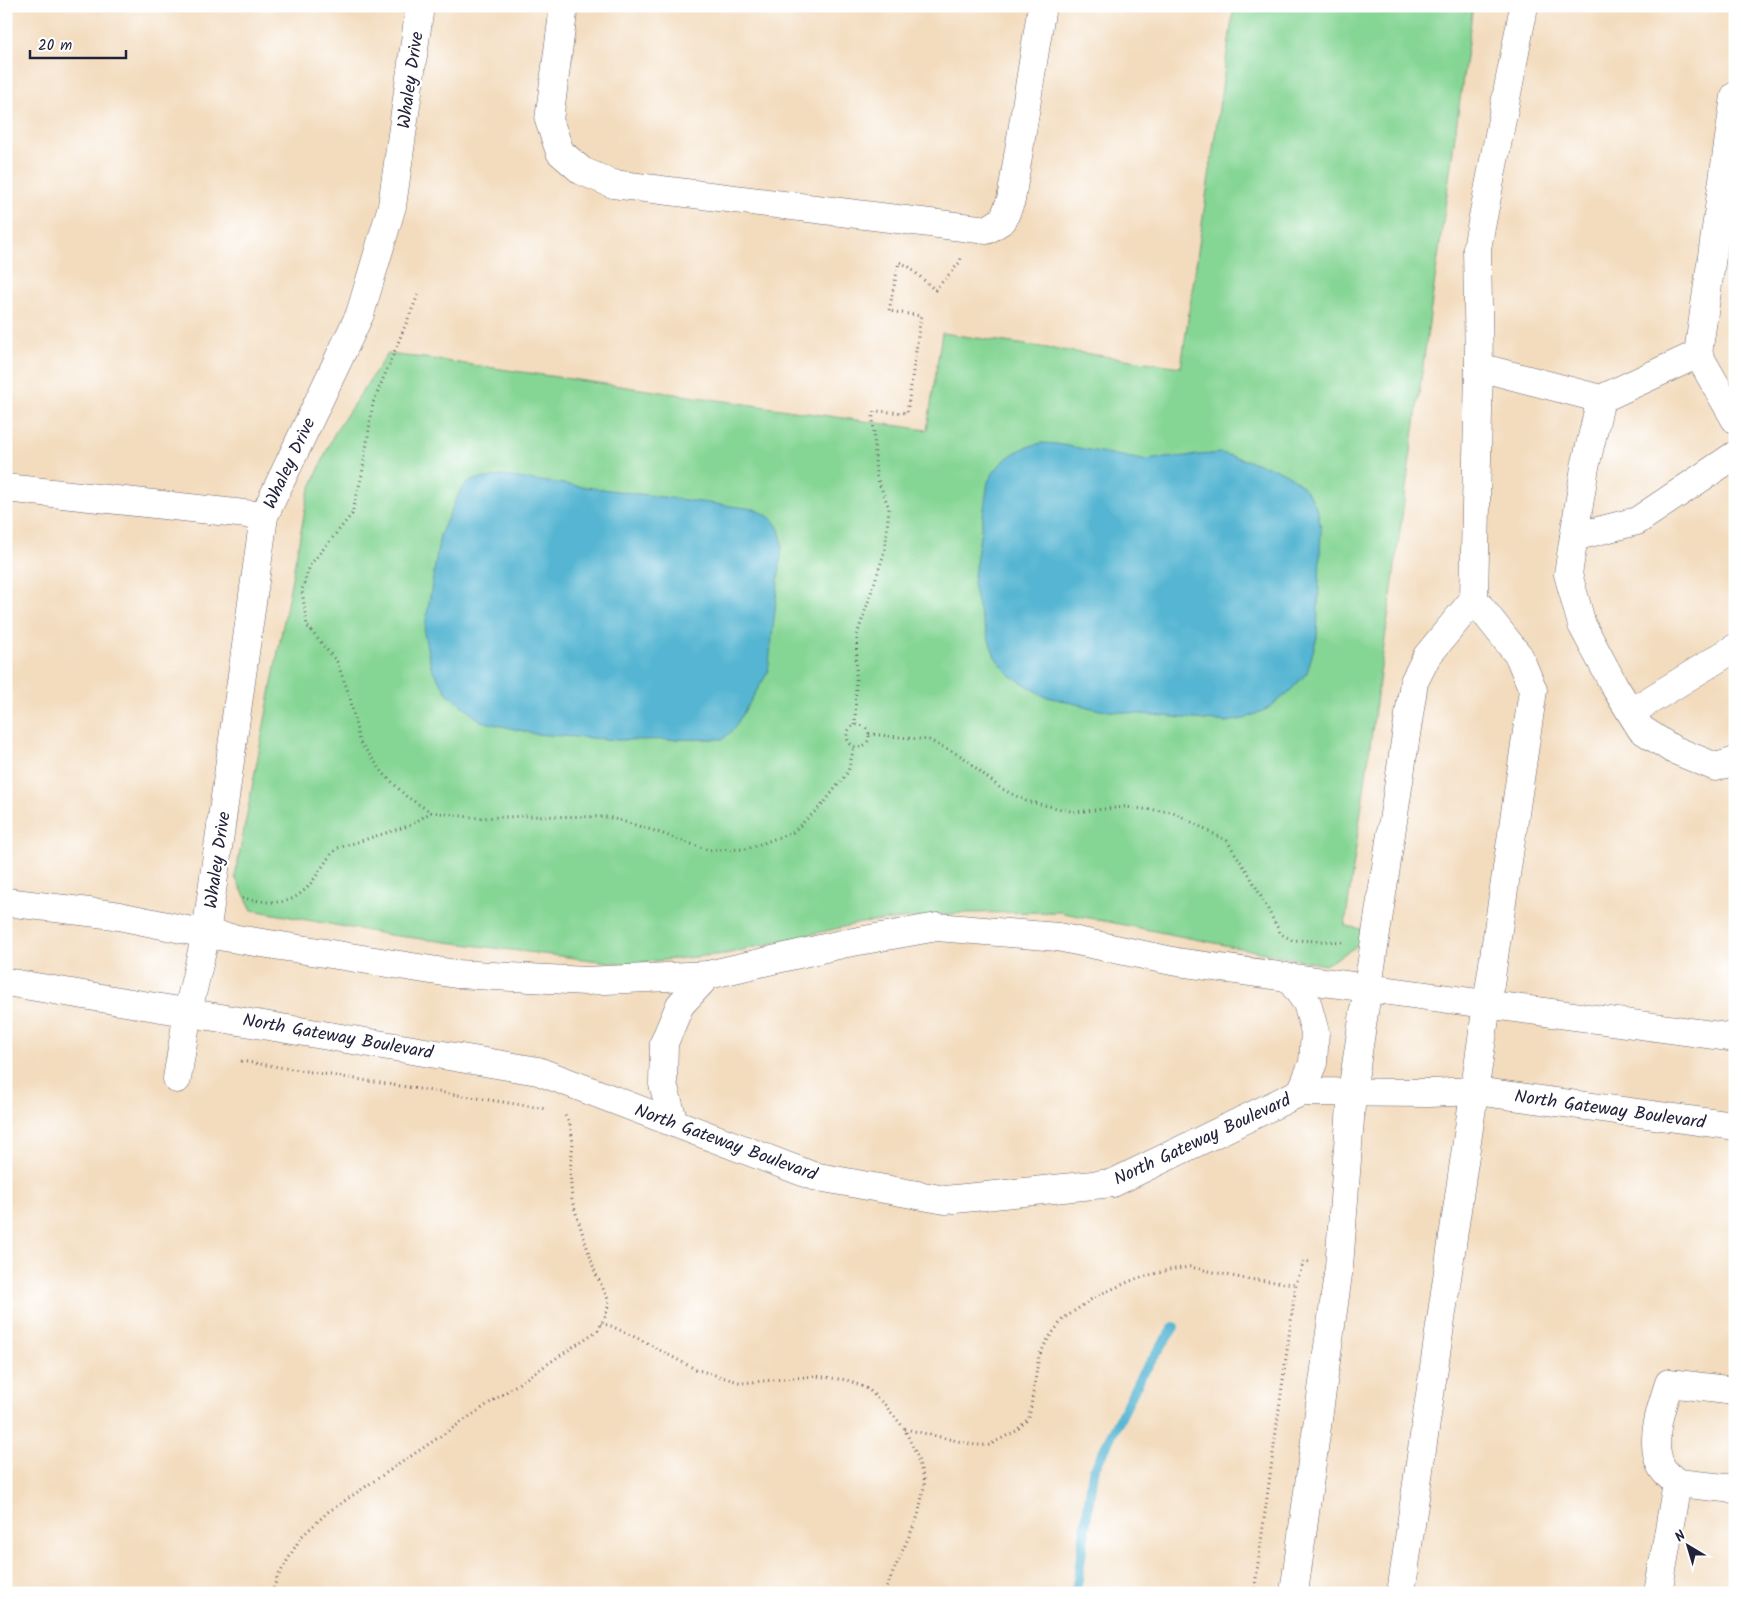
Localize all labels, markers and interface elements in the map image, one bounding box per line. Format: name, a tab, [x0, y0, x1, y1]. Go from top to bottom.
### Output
scale bar	[30, 28, 126, 60]
street label: Whaley Drive	[390, 30, 433, 131]
text: 20 m	[38, 34, 72, 58]
street label: Whaley Drive	[257, 413, 324, 514]
street label: Whaley Drive	[197, 810, 240, 911]
street label: North Gateway Boulevard	[240, 1006, 436, 1069]
street label: North Gateway Boulevard	[1512, 1083, 1708, 1138]
street label: North Gateway Boulevard	[1109, 1086, 1297, 1194]
street label: North Gateway Boulevard	[630, 1097, 822, 1190]
north arrow	[1664, 1522, 1714, 1572]
text: N	[1670, 1525, 1691, 1548]

